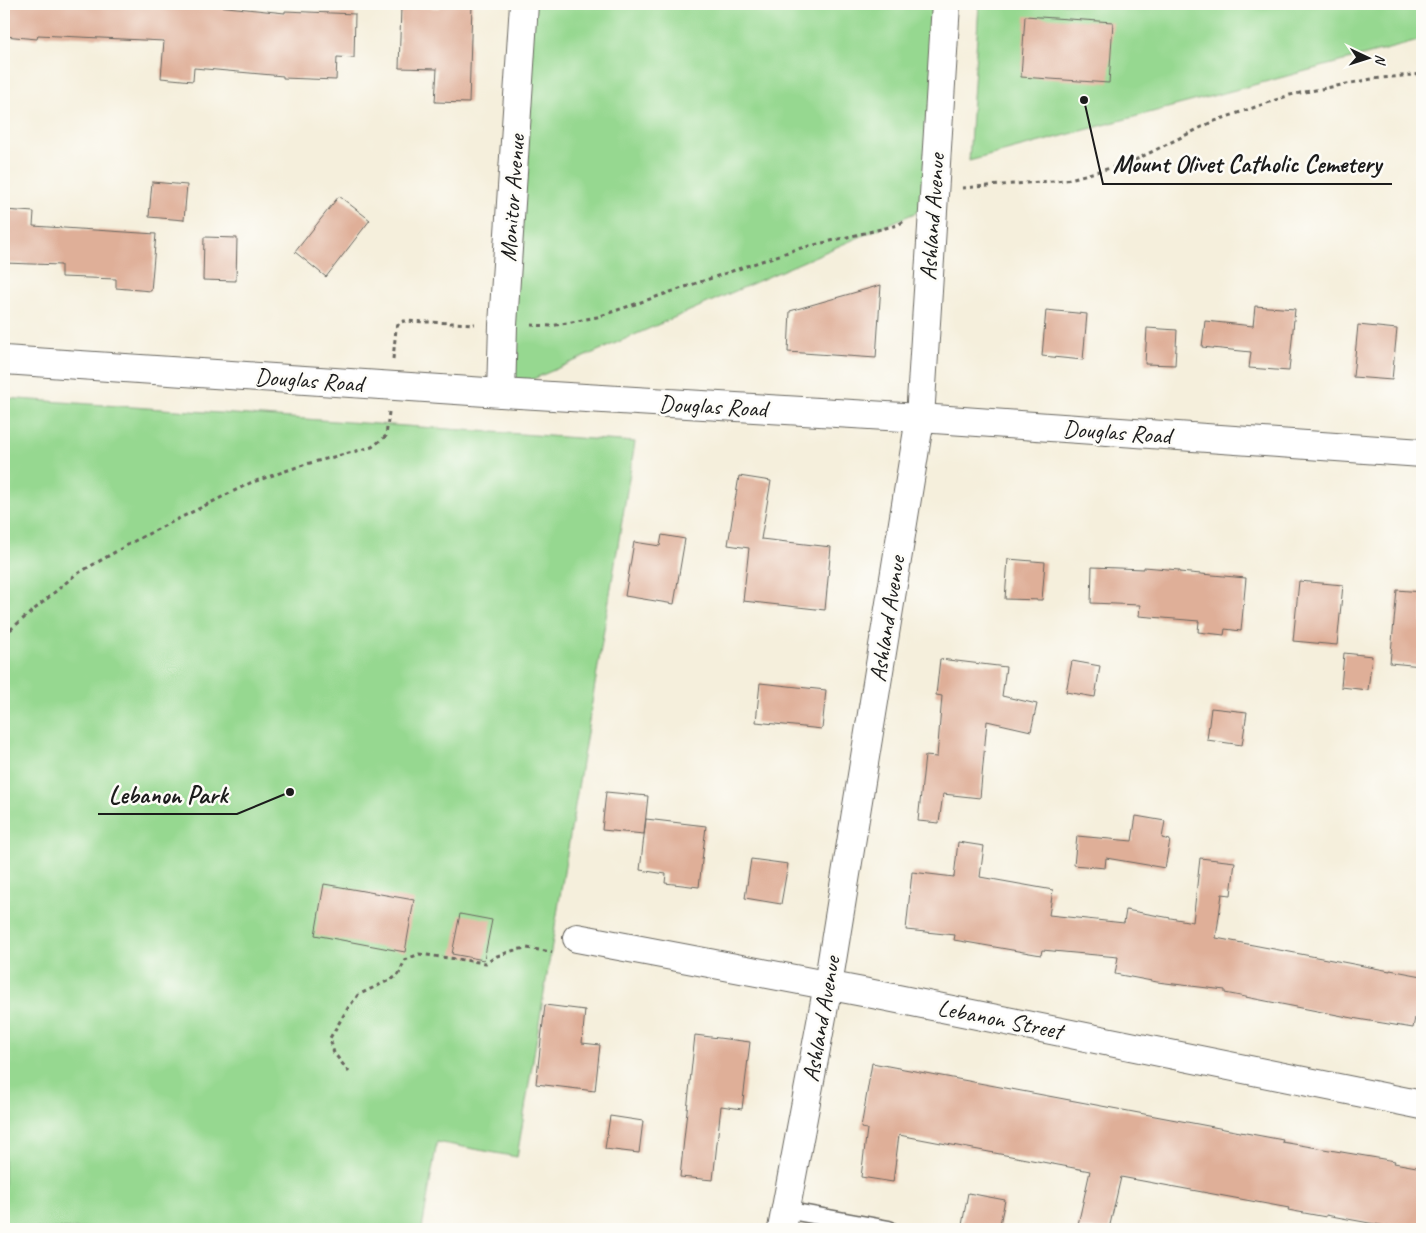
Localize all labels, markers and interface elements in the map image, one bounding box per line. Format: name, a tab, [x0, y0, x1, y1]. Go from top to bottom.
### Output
north arrow	[1344, 32, 1394, 82]
text: N	[1372, 54, 1389, 66]
street label: Monitor Avenue	[493, 131, 532, 262]
callout: Mount Olivet Catholic Cemetery	[1103, 144, 1392, 184]
text: Mount Olivet Catholic Cemetery	[1113, 148, 1384, 180]
street label: Ashland Avenue	[913, 151, 952, 281]
street label: Douglas Road	[254, 361, 367, 399]
street label: Douglas Road	[658, 388, 771, 424]
street label: Douglas Road	[1062, 413, 1175, 451]
street label: Ashland Avenue	[862, 552, 912, 684]
callout: Lebanon Park	[98, 774, 237, 814]
text: Lebanon Park	[109, 779, 230, 811]
street label: Ashland Avenue	[795, 952, 847, 1084]
street label: Lebanon Street	[935, 992, 1068, 1046]

